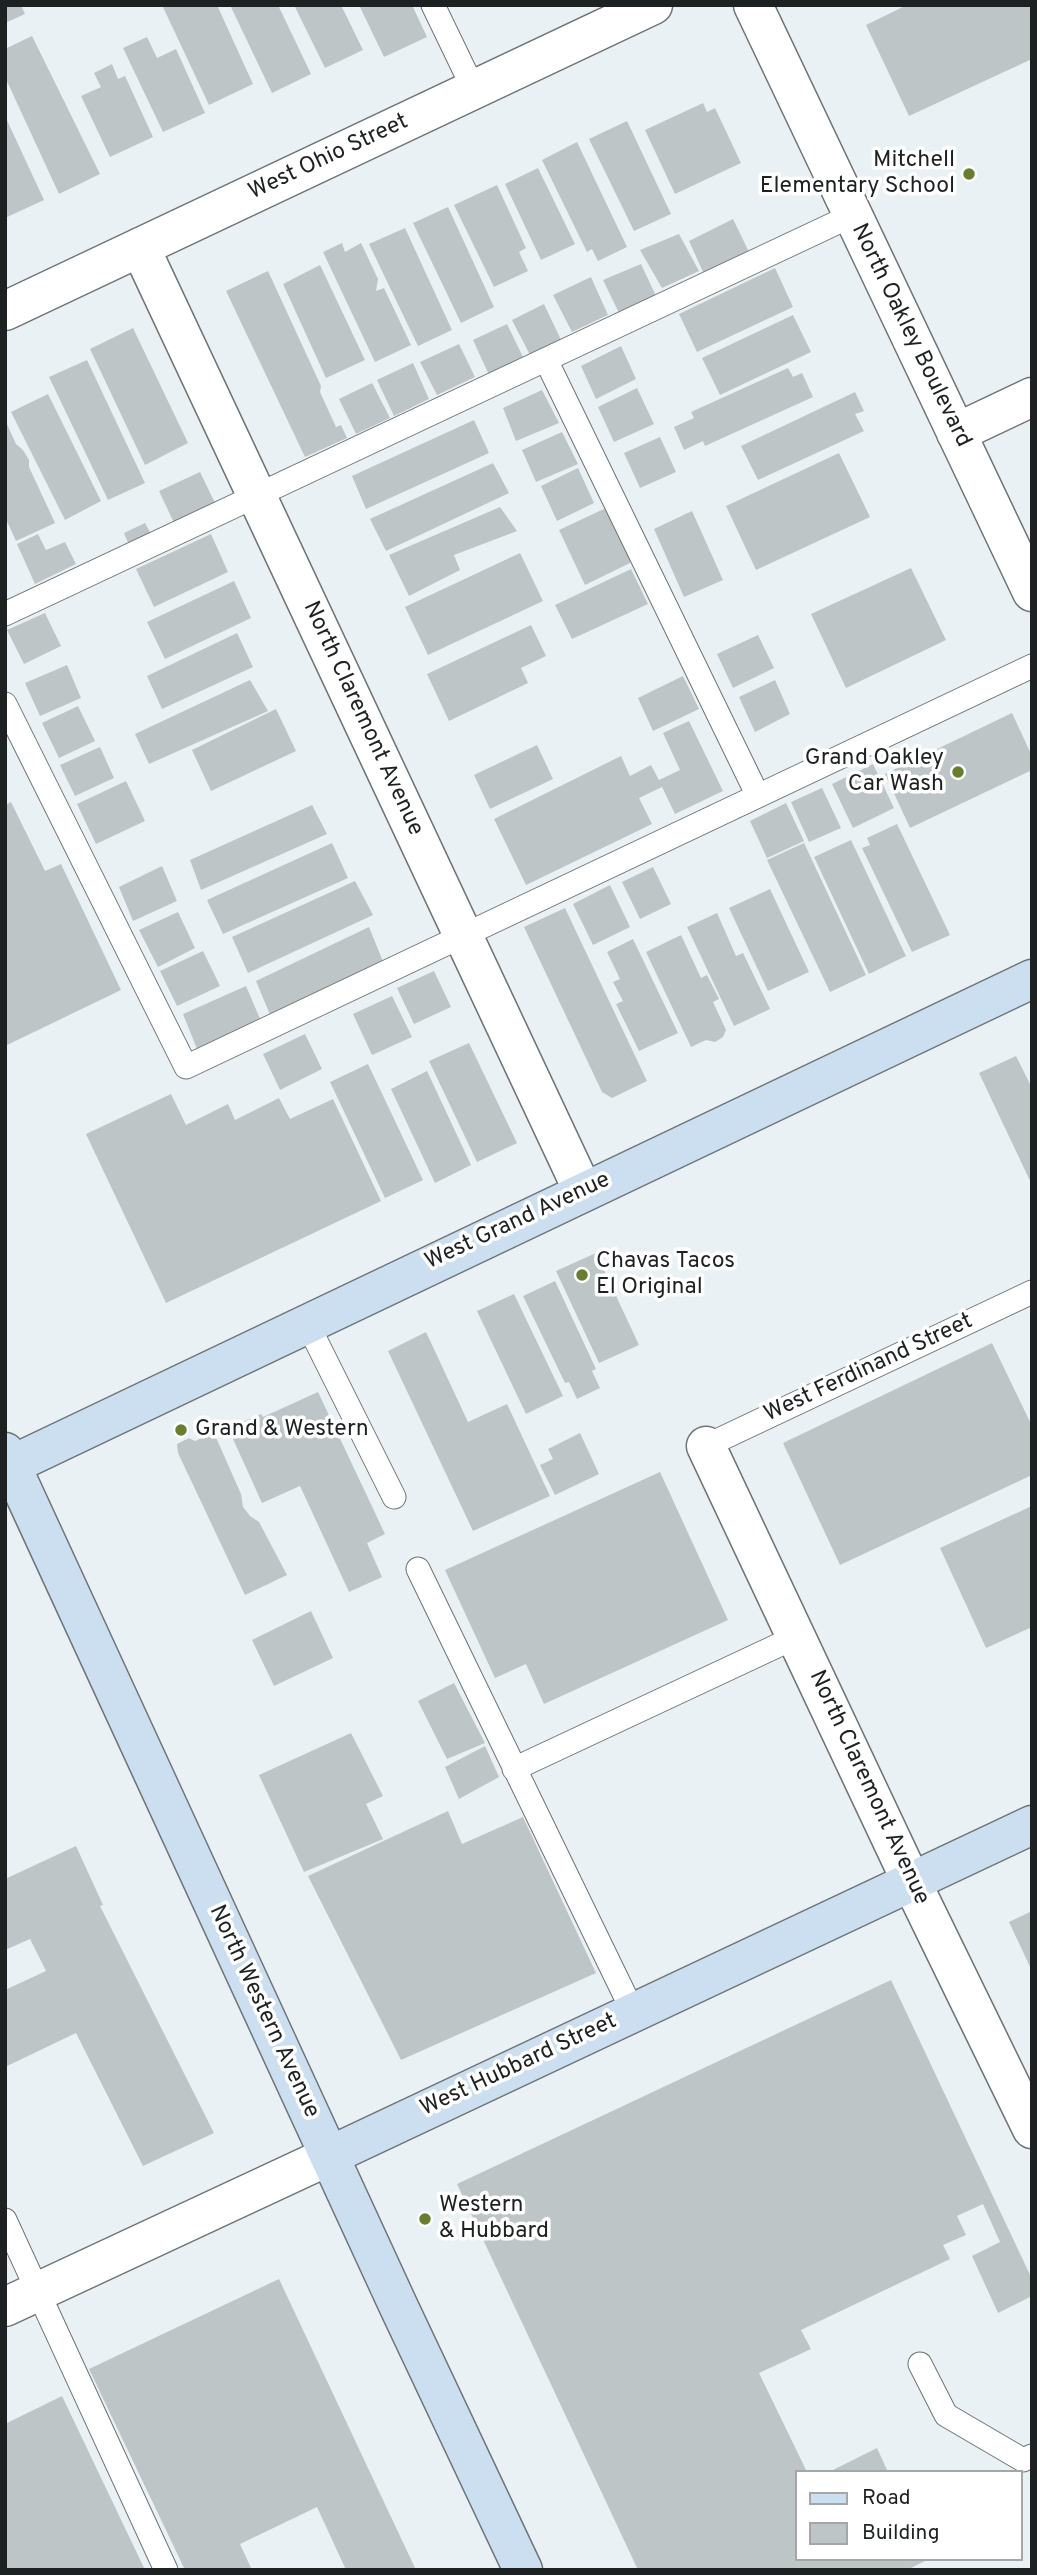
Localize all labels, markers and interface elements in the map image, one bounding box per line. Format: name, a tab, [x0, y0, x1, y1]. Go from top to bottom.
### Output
street label: West Ohio Street	[245, 109, 413, 207]
place label: Mitchell Elementary School	[760, 147, 955, 201]
marker: Mitchell Elementary School	[961, 166, 977, 182]
street label: North Oakley Boulevard	[844, 220, 976, 452]
street label: North Claremont Avenue	[296, 597, 428, 841]
place label: Grand Oakley Car Wash	[805, 745, 944, 799]
marker: Grand Oakley Car Wash	[950, 764, 966, 780]
street label: West Grand Avenue	[421, 1167, 615, 1277]
place label: Chavas Tacos El Original	[596, 1248, 735, 1302]
marker: Chavas Tacos El Original	[574, 1267, 590, 1283]
street label: West Ferdinand Street	[760, 1309, 978, 1429]
place label: Grand & Western	[195, 1416, 369, 1444]
marker: Grand & Western	[173, 1422, 189, 1438]
street label: North Claremont Avenue	[802, 1666, 934, 1910]
street label: North Western Avenue	[202, 1901, 324, 2123]
street label: West Hubbard Street	[417, 2008, 621, 2124]
place label: Western & Hubbard	[439, 2192, 549, 2246]
marker: Western & Hubbard	[417, 2211, 433, 2227]
legend	[796, 2470, 1023, 2561]
text: Road	[862, 2485, 911, 2512]
text: Building	[862, 2520, 940, 2547]

